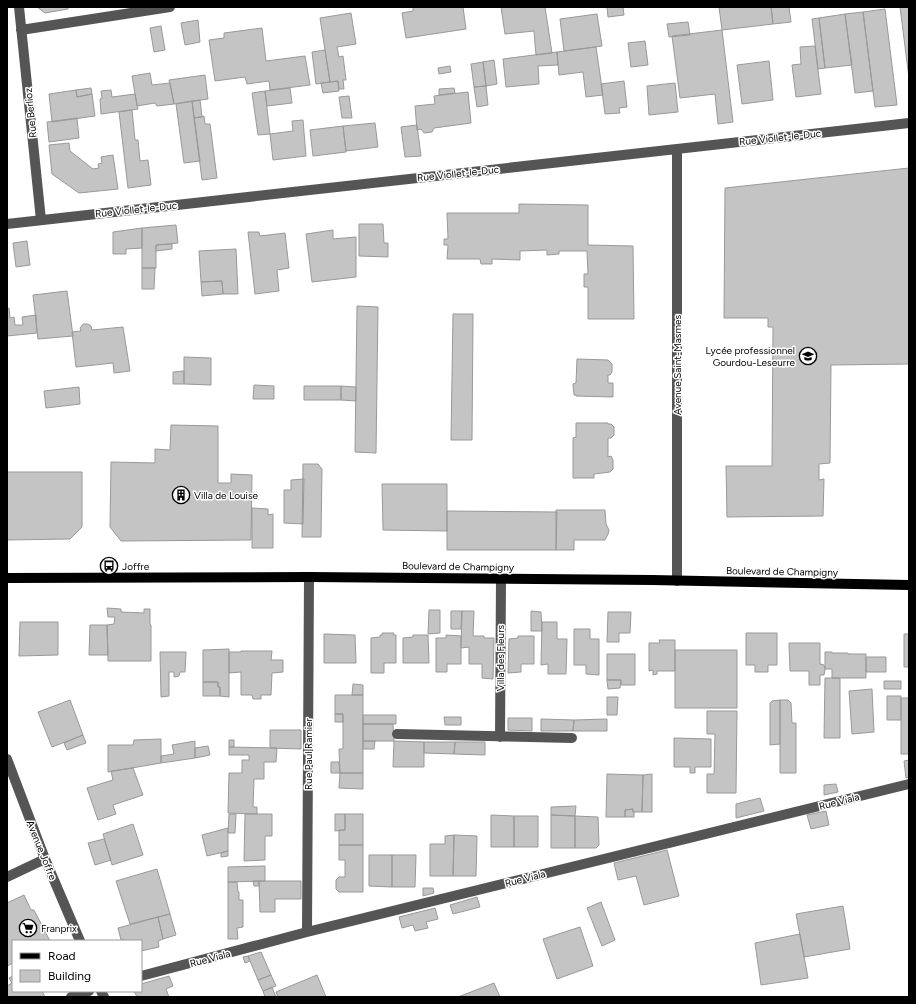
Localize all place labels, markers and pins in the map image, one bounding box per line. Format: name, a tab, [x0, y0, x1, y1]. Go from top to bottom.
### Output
place label: Lycée professionnel Gourdou-Leseurre	[705, 344, 796, 369]
school or university icon: Lycée professionnel Gourdou-Leseurre	[798, 346, 818, 366]
building icon: Villa de Louise	[171, 485, 191, 505]
place label: Villa de Louise	[194, 489, 259, 502]
bus stop icon: Joffre	[99, 556, 119, 576]
place label: Joffre	[122, 560, 150, 573]
supermarket icon: Franprix	[18, 918, 38, 938]
place label: Franprix	[41, 922, 77, 935]

